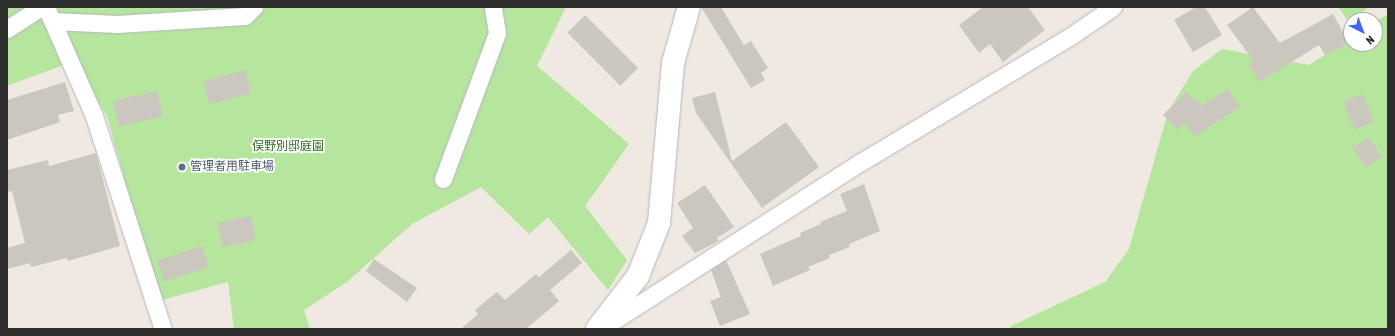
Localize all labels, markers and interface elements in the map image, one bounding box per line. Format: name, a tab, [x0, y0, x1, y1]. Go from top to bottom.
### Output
north arrow	[1343, 12, 1383, 52]
text: N	[1364, 34, 1377, 47]
park label: 俣野別邸庭園	[252, 140, 324, 154]
place label: 管理者用駐車場	[190, 160, 274, 174]
marker: 管理者用駐車場	[177, 162, 187, 172]

